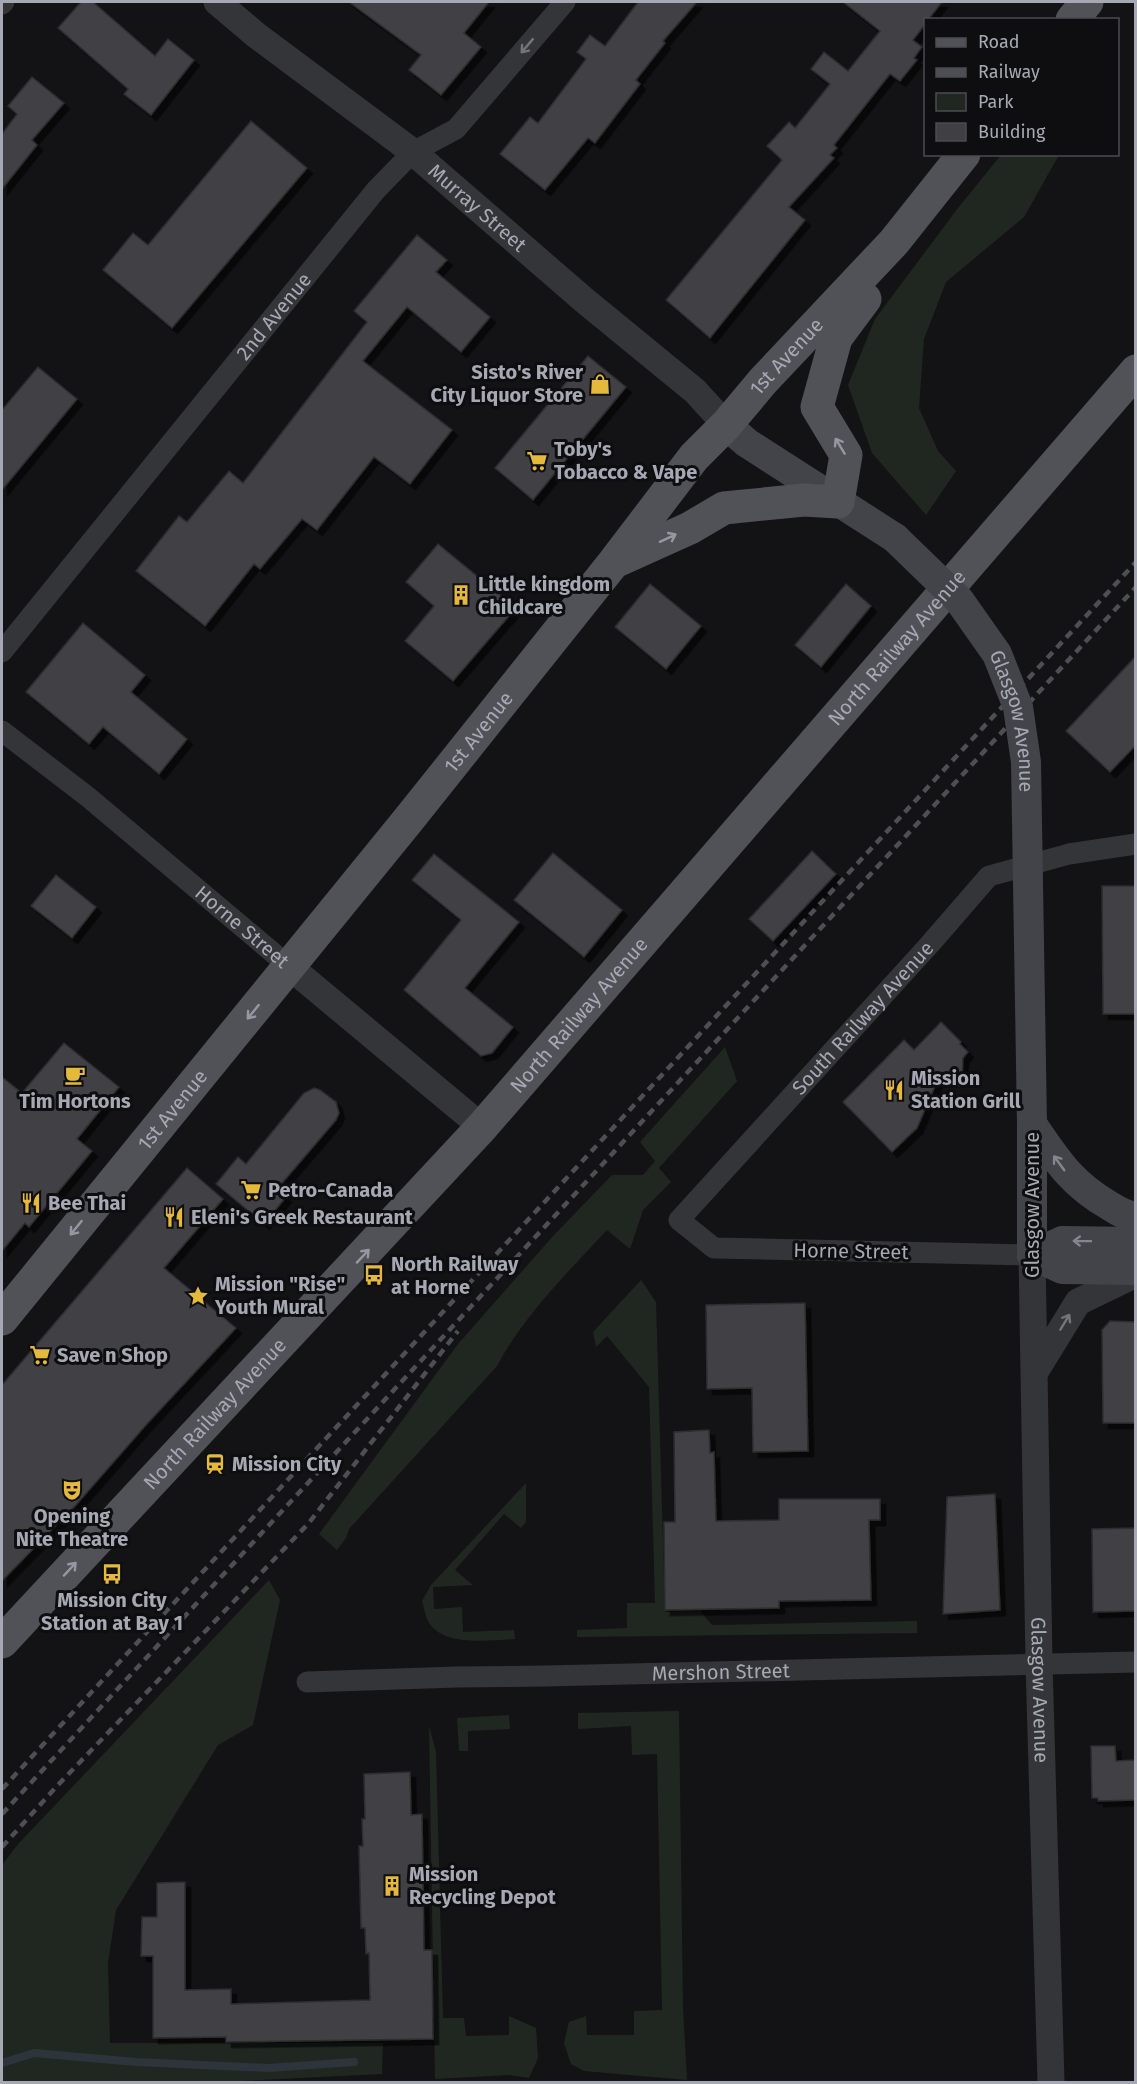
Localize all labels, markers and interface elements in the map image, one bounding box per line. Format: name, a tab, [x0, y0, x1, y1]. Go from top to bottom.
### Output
legend	[924, 18, 1119, 156]
text: Road	[978, 31, 1020, 53]
one-way arrow	[520, 38, 533, 54]
text: Railway	[978, 61, 1040, 83]
text: Park	[978, 91, 1014, 113]
text: Building	[978, 121, 1046, 143]
street label: Murray Street	[423, 159, 532, 257]
street label: 2nd Avenue	[231, 268, 316, 365]
street label: 1st Avenue	[744, 313, 828, 400]
place label: Sisto's River City Liquor Store	[430, 360, 584, 407]
shop icon: Sisto's River City Liquor Store	[588, 372, 612, 396]
place label: Toby's Tobacco & Vape	[554, 437, 697, 484]
one-way arrow	[834, 438, 846, 455]
supermarket icon: Toby's Tobacco & Vape	[525, 449, 549, 473]
one-way arrow	[658, 531, 676, 543]
street label: North Railway Avenue	[823, 565, 971, 730]
place label: Little kingdom Childcare	[478, 572, 610, 619]
building icon: Little kingdom Childcare	[449, 583, 473, 607]
street label: Glasgow Avenue	[985, 647, 1039, 793]
street label: 1st Avenue	[439, 687, 518, 777]
street label: Horne Street	[190, 881, 295, 974]
street label: North Railway Avenue	[505, 932, 653, 1098]
street label: South Railway Avenue	[787, 936, 939, 1100]
one-way arrow	[246, 1004, 259, 1020]
cafe icon: Tim Hortons	[63, 1063, 87, 1087]
street label: 1st Avenue	[133, 1064, 212, 1155]
place label: Mission Station Grill	[911, 1066, 1021, 1113]
restaurant icon: Mission Station Grill	[882, 1078, 906, 1102]
place label: Tim Hortons	[19, 1089, 131, 1113]
street label: Glasgow Avenue	[1020, 1132, 1044, 1278]
one-way arrow	[1053, 1156, 1065, 1172]
supermarket icon: Petro-Canada	[239, 1178, 263, 1202]
place label: Petro-Canada	[268, 1178, 393, 1202]
restaurant icon: Bee Thai	[19, 1191, 43, 1215]
place label: Bee Thai	[48, 1191, 126, 1215]
restaurant icon: Eleni's Greek Restaurant	[162, 1205, 186, 1229]
place label: Eleni's Greek Restaurant	[191, 1205, 413, 1229]
one-way arrow	[70, 1220, 83, 1236]
one-way arrow	[1073, 1235, 1093, 1247]
street label: Horne Street	[793, 1238, 910, 1264]
one-way arrow	[355, 1249, 369, 1264]
place label: North Railway at Horne	[391, 1252, 519, 1299]
bus stop icon: North Railway at Horne	[362, 1263, 386, 1287]
place label: Mission "Rise" Youth Mural	[214, 1272, 345, 1319]
place icon: Mission "Rise" Youth Mural	[186, 1284, 210, 1308]
one-way arrow	[1060, 1314, 1072, 1331]
street label: North Railway Avenue	[138, 1333, 291, 1494]
supermarket icon: Save n Shop	[28, 1343, 52, 1367]
place label: Save n Shop	[57, 1343, 168, 1367]
station icon: Mission City	[203, 1452, 227, 1476]
place label: Mission City	[232, 1452, 342, 1476]
theatre icon: Opening Nite Theatre	[60, 1478, 84, 1502]
place label: Opening Nite Theatre	[16, 1504, 128, 1551]
one-way arrow	[63, 1562, 77, 1577]
bus stop icon: Mission City Station at Bay 1	[100, 1562, 124, 1586]
place label: Mission City Station at Bay 1	[41, 1588, 183, 1635]
street label: Glasgow Avenue	[1026, 1617, 1054, 1763]
street label: Mershon Street	[652, 1658, 791, 1685]
place label: Mission Recycling Depot	[409, 1862, 556, 1909]
building icon: Mission Recycling Depot	[380, 1874, 404, 1898]

